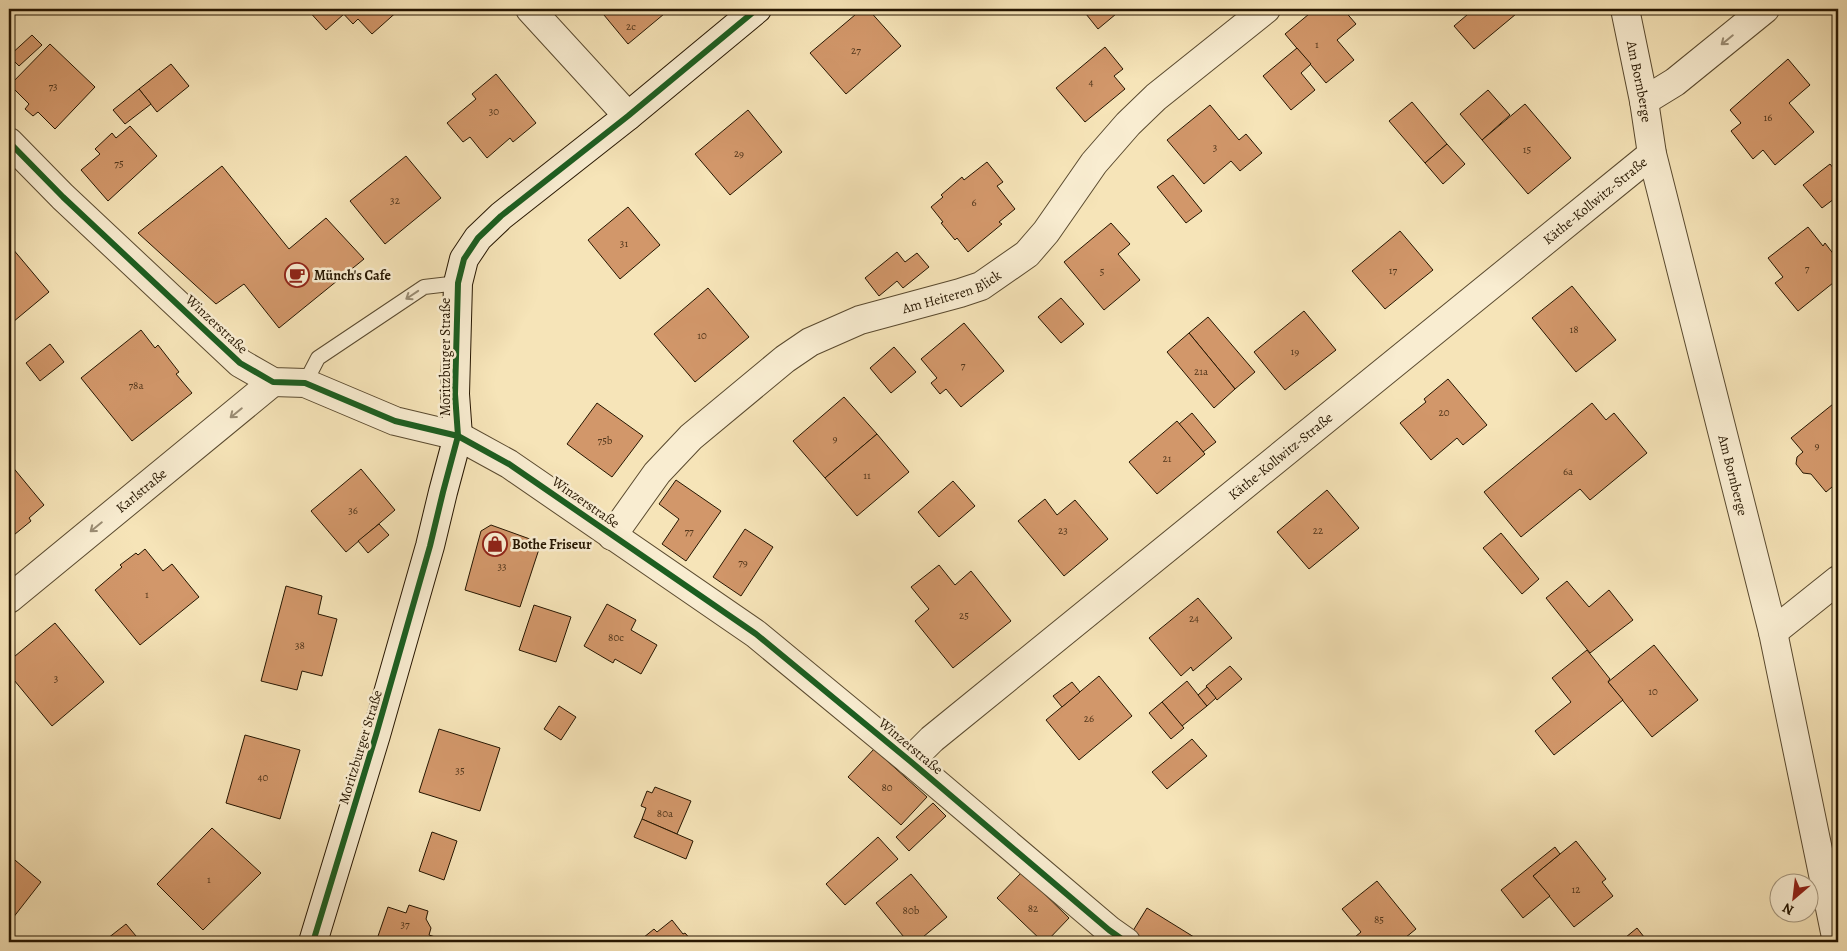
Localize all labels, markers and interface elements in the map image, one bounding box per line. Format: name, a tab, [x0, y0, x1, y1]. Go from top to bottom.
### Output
house number: 2c	[626, 19, 636, 34]
one-way arrow	[1721, 34, 1734, 45]
house number: 1	[1315, 37, 1319, 52]
street label: Am Bornberge	[1622, 38, 1656, 124]
house number: 27	[851, 43, 861, 58]
house number: 4	[1089, 75, 1094, 90]
house number: 73	[48, 79, 58, 94]
house number: 30	[489, 104, 499, 119]
house number: 16	[1764, 110, 1772, 125]
house number: 3	[1213, 140, 1217, 155]
house number: 15	[1523, 142, 1532, 157]
house number: 29	[734, 146, 744, 161]
street label: Käthe-Kollwitz-Straße	[1539, 153, 1651, 249]
house number: 75	[114, 156, 124, 171]
house number: 32	[390, 193, 400, 208]
house number: 6	[971, 195, 977, 210]
house number: 31	[620, 236, 628, 251]
house number: 7	[1805, 261, 1810, 276]
cafe icon: Münch's Cafe	[284, 262, 310, 288]
house number: 17	[1389, 263, 1398, 278]
house number: 5	[1100, 264, 1105, 279]
place label: Münch's Cafe	[314, 266, 391, 285]
street label: Am Heiteren Blick	[899, 266, 1005, 318]
street label: Winzerstraße	[181, 290, 252, 358]
one-way arrow	[405, 290, 419, 300]
street label: Moritzburger Straße	[436, 298, 455, 416]
house number: 18	[1569, 322, 1579, 337]
house number: 10	[697, 328, 707, 343]
house number: 19	[1291, 344, 1299, 359]
house number: 7	[961, 358, 966, 373]
house number: 21a	[1194, 364, 1209, 379]
house number: 78a	[128, 378, 144, 393]
house number: 20	[1438, 405, 1450, 420]
one-way arrow	[229, 407, 242, 418]
street label: Käthe-Kollwitz-Straße	[1225, 408, 1337, 504]
house number: 9	[832, 431, 838, 446]
street label: Am Bornberge	[1713, 432, 1752, 518]
house number: 75b	[598, 433, 613, 448]
house number: 9	[1814, 438, 1820, 453]
house number: 21	[1163, 451, 1172, 466]
street label: Karlstraße	[112, 464, 171, 517]
house number: 6a	[1563, 464, 1574, 479]
house number: 11	[863, 468, 871, 483]
street label: Winzerstraße	[547, 471, 623, 533]
house number: 36	[348, 503, 358, 518]
one-way arrow	[90, 521, 103, 533]
house number: 23	[1058, 523, 1068, 538]
house number: 22	[1313, 523, 1323, 538]
house number: 77	[684, 524, 694, 539]
shop icon: Bothe Friseur	[482, 531, 508, 557]
place label: Bothe Friseur	[512, 535, 592, 554]
house number: 79	[738, 555, 748, 570]
house number: 33	[497, 559, 507, 574]
house number: 1	[145, 587, 149, 602]
house number: 25	[959, 608, 969, 623]
house number: 24	[1189, 611, 1199, 626]
house number: 80c	[608, 630, 624, 645]
house number: 38	[295, 638, 305, 653]
house number: 3	[54, 671, 58, 686]
house number: 10	[1648, 684, 1658, 699]
street label: Moritzburger Straße	[334, 688, 387, 807]
house number: 26	[1084, 711, 1094, 726]
street label: Winzerstraße	[874, 713, 947, 779]
house number: 35	[455, 763, 465, 778]
house number: 40	[258, 770, 269, 785]
house number: 80	[881, 780, 893, 795]
house number: 80a	[657, 806, 674, 821]
house number: 1	[207, 872, 211, 887]
north arrow	[1770, 874, 1820, 924]
house number: 12	[1572, 882, 1581, 897]
text: N	[1779, 898, 1797, 920]
house number: 82	[1028, 901, 1038, 916]
house number: 80b	[903, 903, 920, 918]
house number: 85	[1374, 912, 1384, 927]
house number: 37	[400, 917, 410, 932]

